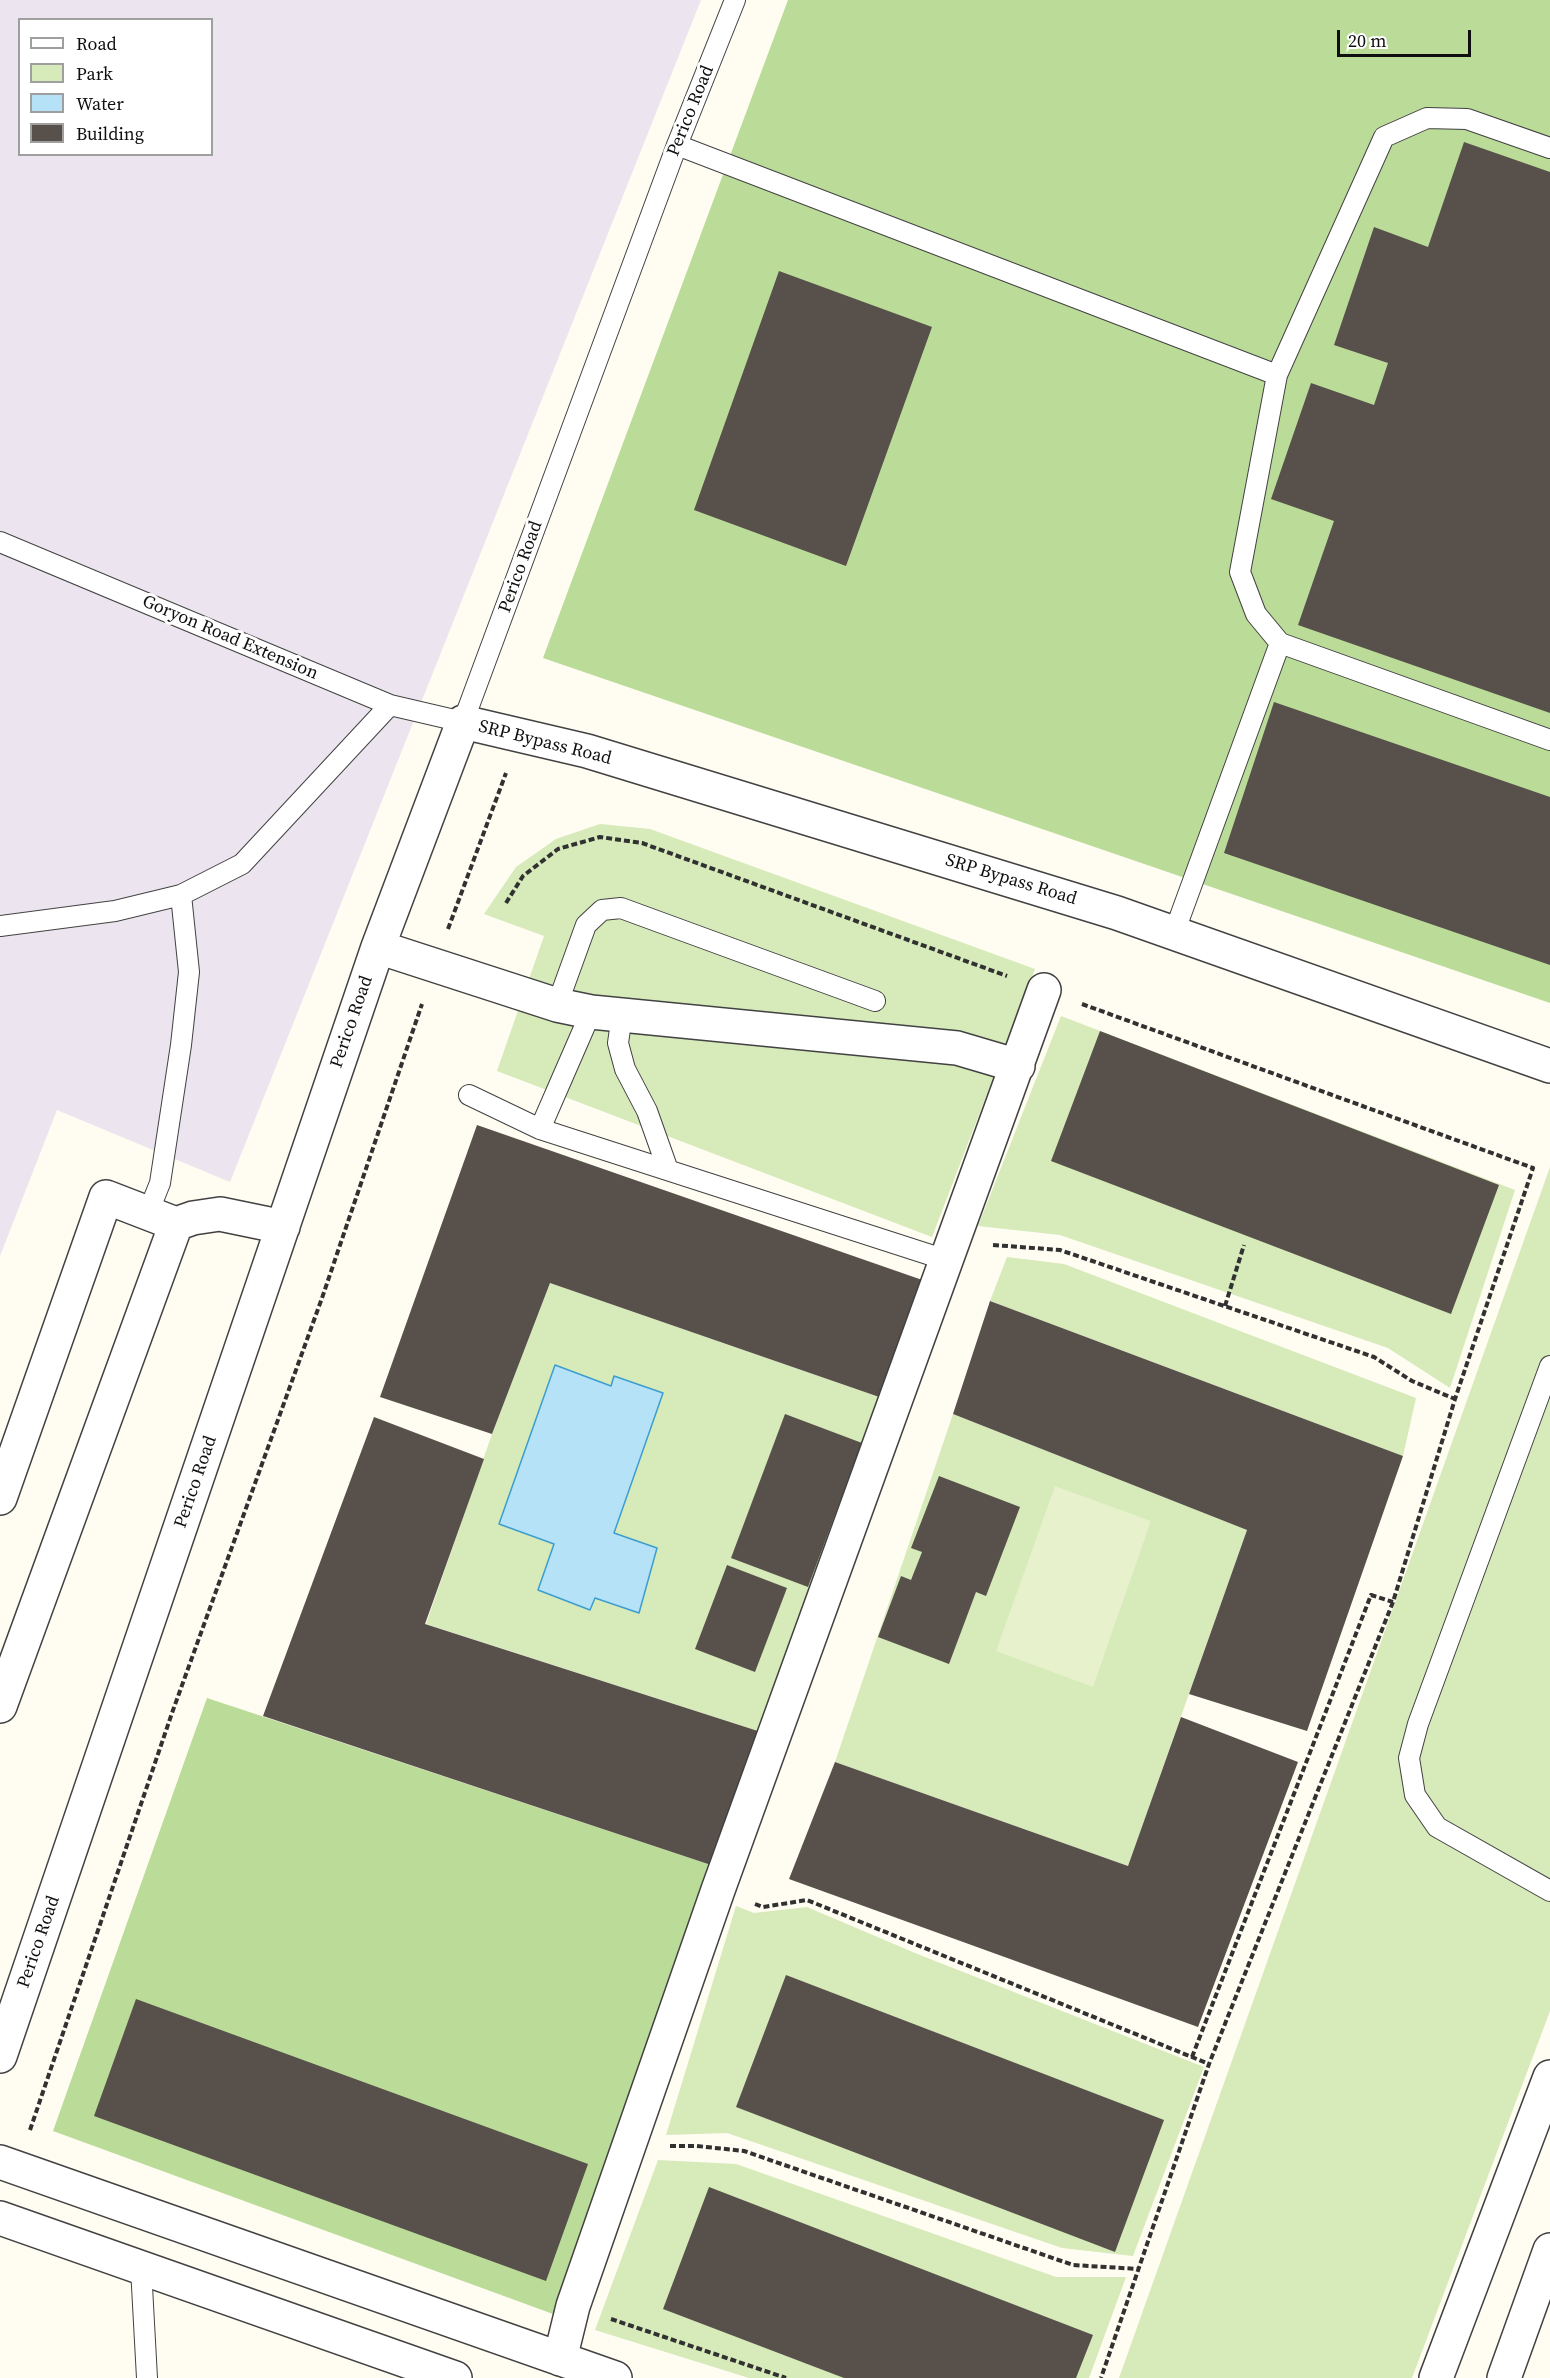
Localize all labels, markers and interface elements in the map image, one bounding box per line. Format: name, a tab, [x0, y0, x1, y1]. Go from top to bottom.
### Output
legend	[18, 18, 213, 156]
scale bar	[1340, 18, 1474, 56]
text: 20 m	[1348, 28, 1386, 53]
text: Road	[76, 31, 117, 56]
text: Park	[76, 61, 113, 86]
street label: Perico Road	[663, 62, 719, 160]
text: Water	[76, 91, 124, 116]
text: Building	[76, 121, 144, 146]
street label: Perico Road	[494, 518, 548, 616]
street label: Goryon Road Extension	[139, 591, 321, 685]
street label: SRP Bypass Road	[476, 716, 614, 770]
street label: SRP Bypass Road	[943, 850, 1079, 910]
street label: Perico Road	[326, 973, 378, 1071]
street label: Perico Road	[170, 1433, 222, 1531]
street label: Perico Road	[13, 1893, 65, 1991]

